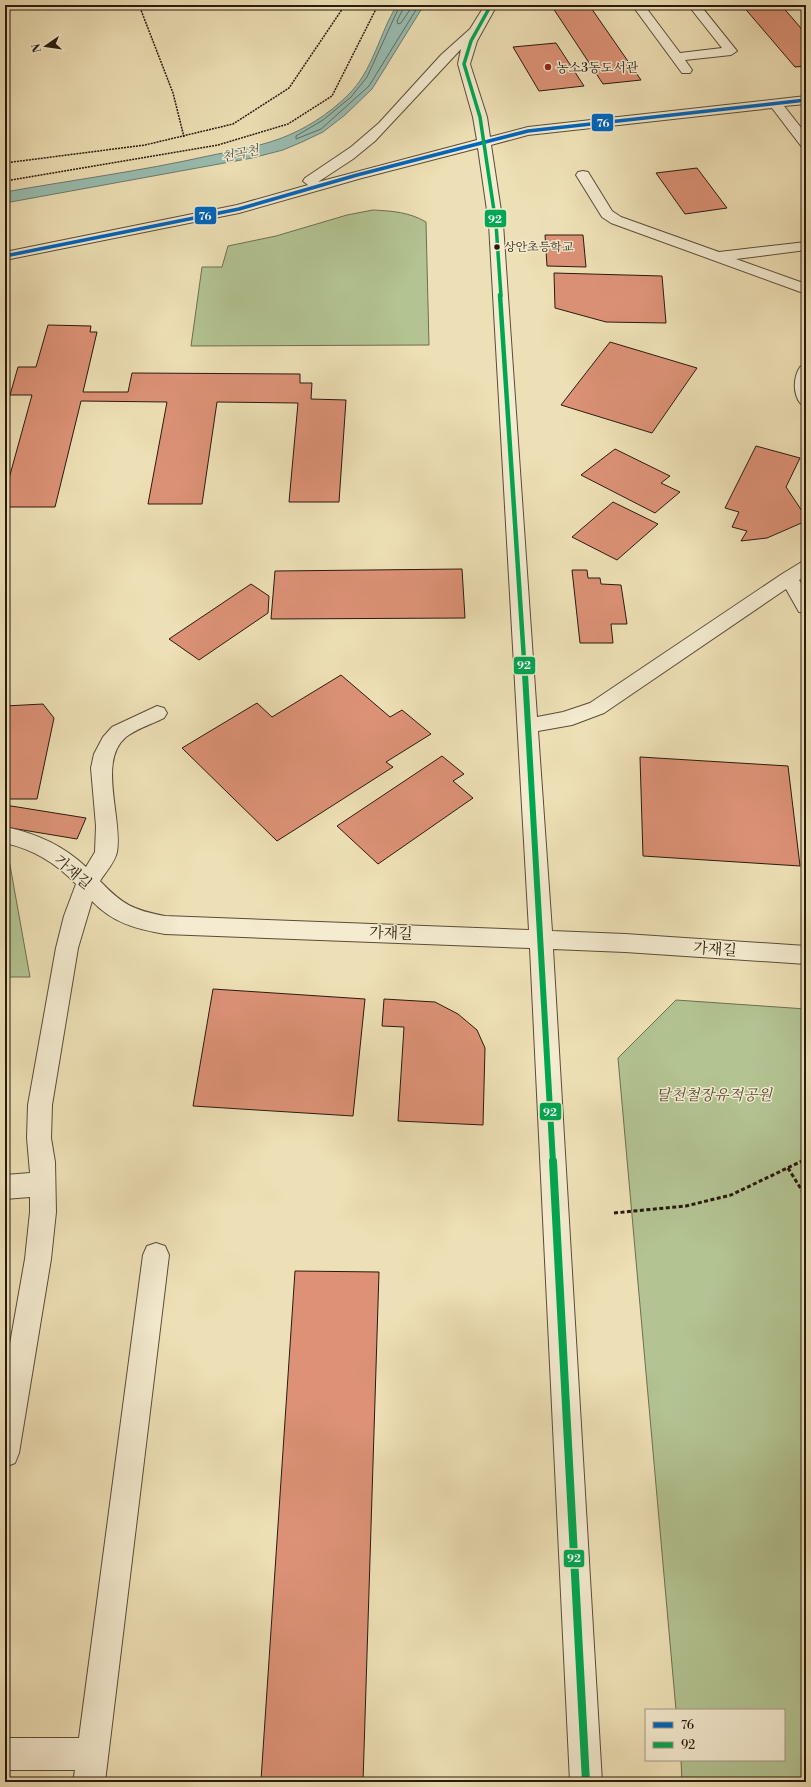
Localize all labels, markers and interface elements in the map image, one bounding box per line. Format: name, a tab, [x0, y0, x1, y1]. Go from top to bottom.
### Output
north arrow	[26, 26, 66, 66]
text: N	[29, 42, 45, 54]
place label: 농소3동도서관	[556, 60, 639, 76]
marker: 농소3동도서관	[543, 62, 553, 72]
line badge: 76	[591, 113, 614, 132]
text: 76	[597, 117, 610, 131]
water label: 천곡천	[220, 142, 262, 166]
line badge: 76	[194, 206, 217, 225]
line badge: 92	[484, 209, 507, 228]
text: 76	[199, 210, 212, 224]
text: 92	[488, 213, 502, 227]
place label: 상안초등학교	[504, 240, 574, 255]
marker: 상안초등학교	[492, 242, 502, 252]
line badge: 92	[513, 656, 536, 675]
text: 92	[517, 659, 531, 673]
street label: 가재길	[50, 851, 95, 894]
street label: 가재길	[369, 923, 413, 944]
street label: 가재길	[693, 939, 737, 960]
park label: 달천철장유적공원	[656, 1086, 773, 1105]
line badge: 92	[539, 1102, 562, 1121]
text: 92	[543, 1106, 557, 1120]
line badge: 92	[563, 1549, 585, 1568]
text: 92	[567, 1552, 581, 1566]
legend	[645, 1709, 785, 1761]
text: 76	[681, 1718, 694, 1733]
text: 92	[681, 1738, 695, 1753]

